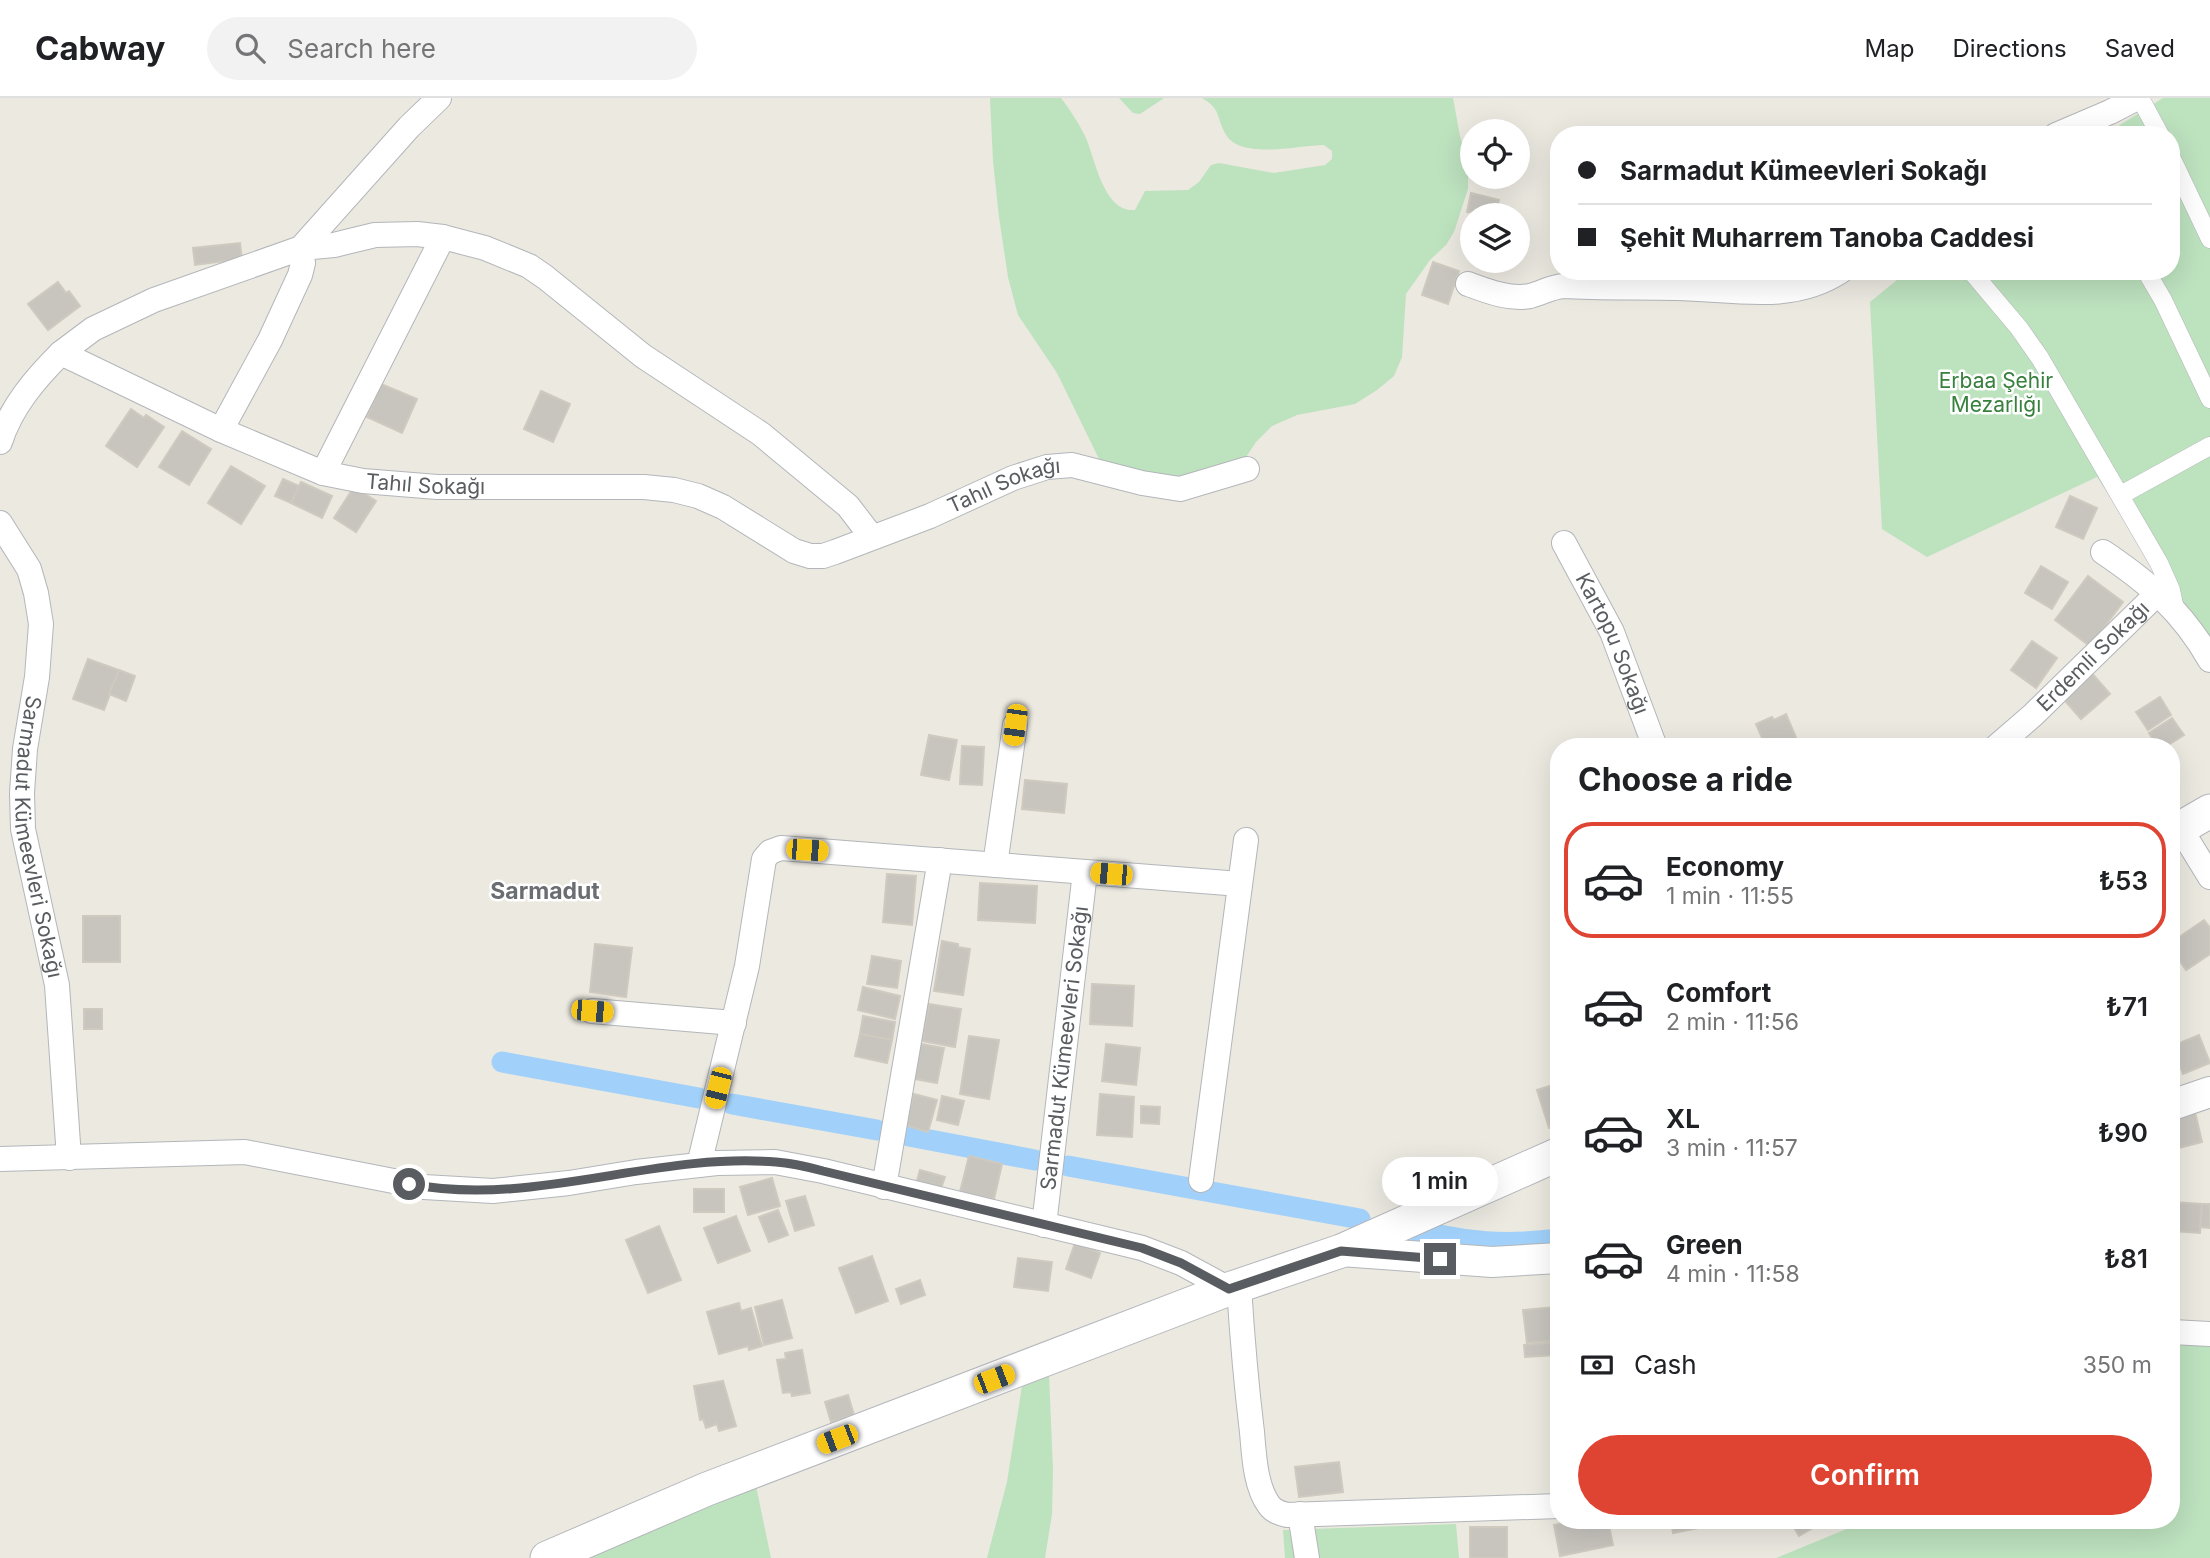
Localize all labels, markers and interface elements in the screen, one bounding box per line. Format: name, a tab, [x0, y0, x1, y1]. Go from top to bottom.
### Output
search box	[207, 17, 697, 80]
text: Cabway	[35, 28, 165, 68]
icon: search	[231, 29, 269, 67]
text: Search here	[287, 33, 436, 64]
text: Map	[1865, 34, 1914, 63]
text: Directions	[1952, 34, 2067, 63]
text: Saved	[2105, 34, 2175, 63]
map controls	[1460, 119, 1530, 273]
button: locate	[1460, 119, 1530, 189]
text: Sarmadut Kümeevleri Sokağı	[1620, 155, 1987, 186]
button: layers	[1460, 203, 1530, 273]
text: Şehit Muharrem Tanoba Caddesi	[1620, 222, 2034, 253]
park label: Erbaa Şehir Mezarlığı	[1939, 368, 2053, 417]
street label: Tahıl Sokağı	[943, 453, 1061, 518]
street label: Tahıl Sokağı	[365, 468, 485, 499]
street label: Kartopu Sokağı	[1571, 569, 1655, 718]
street label: Erdemli Sokağı	[2031, 596, 2154, 716]
street label: Sarmadut Kümeevleri Sokağı	[10, 694, 68, 980]
car	[1002, 703, 1029, 747]
text: Choose a ride	[1578, 760, 1793, 799]
car	[786, 838, 829, 862]
icon: car	[1582, 849, 1645, 912]
text: Economy	[1666, 851, 1784, 882]
car	[1090, 862, 1133, 886]
text: ₺53	[2099, 865, 2148, 896]
district label: Sarmadut	[490, 877, 600, 905]
text: 1 min · 11:55	[1666, 882, 1794, 910]
street label: Sarmadut Kümeevleri Sokağı	[1035, 905, 1093, 1192]
icon: car	[1582, 975, 1645, 1038]
text: Comfort	[1666, 977, 1771, 1008]
text: ₺71	[2106, 991, 2148, 1022]
car	[571, 999, 614, 1023]
text: 2 min · 11:56	[1666, 1008, 1799, 1036]
car	[703, 1065, 734, 1111]
icon: car	[1582, 1101, 1645, 1164]
text: XL	[1666, 1103, 1700, 1134]
text: ₺90	[2098, 1117, 2148, 1148]
text: 3 min · 11:57	[1666, 1134, 1798, 1162]
callout: 1 min	[1382, 1158, 1498, 1206]
text: 1 min	[1412, 1167, 1468, 1195]
route start	[393, 1168, 425, 1200]
icon: car	[1582, 1227, 1645, 1290]
text: Green	[1666, 1229, 1743, 1260]
route end	[1424, 1243, 1456, 1275]
text: ₺81	[2104, 1243, 2148, 1274]
text: 4 min · 11:58	[1666, 1260, 1800, 1288]
icon: cash	[1578, 1346, 1616, 1384]
text: Cash	[1634, 1349, 1697, 1380]
text: 350 m	[2083, 1351, 2152, 1379]
car	[971, 1362, 1018, 1396]
car	[814, 1422, 861, 1456]
button: Confirm	[1578, 1435, 2152, 1515]

